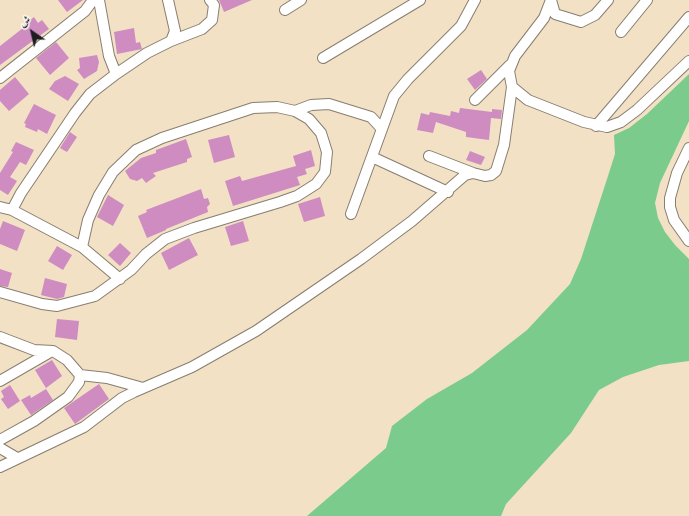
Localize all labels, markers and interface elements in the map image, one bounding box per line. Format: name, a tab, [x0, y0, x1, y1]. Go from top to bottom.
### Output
north arrow	[12, 12, 52, 52]
text: ش	[16, 12, 34, 31]

